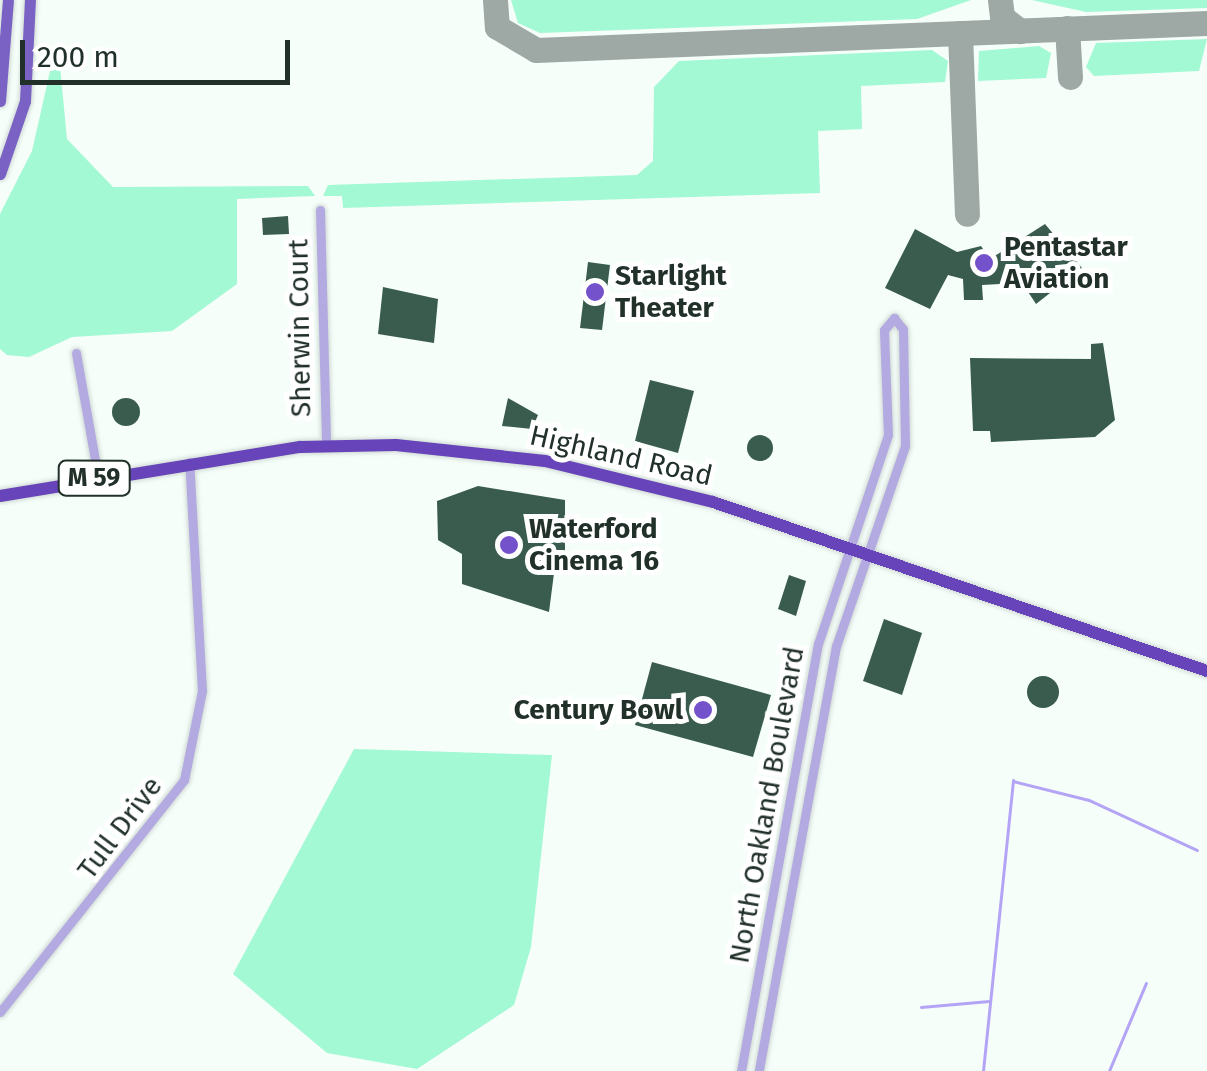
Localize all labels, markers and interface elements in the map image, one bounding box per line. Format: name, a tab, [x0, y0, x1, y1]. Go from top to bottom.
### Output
scale bar	[25, 20, 295, 82]
text: 200 m	[37, 39, 119, 75]
place label: Pentastar Aviation	[1004, 230, 1128, 296]
street label: Sherwin Court	[282, 239, 318, 417]
marker: Pentastar Aviation	[973, 252, 995, 274]
place label: Starlight Theater	[615, 259, 727, 325]
marker: Starlight Theater	[584, 281, 606, 303]
street label: Highland Road	[526, 419, 716, 493]
road number: M 59	[56, 458, 132, 498]
place label: Waterford Cinema 16	[529, 512, 659, 578]
marker: Waterford Cinema 16	[498, 534, 520, 556]
street label: North Oakland Boulevard	[723, 644, 811, 966]
place label: Century Bowl	[514, 693, 683, 727]
marker: Century Bowl	[692, 699, 714, 721]
street label: Tull Drive	[71, 770, 169, 886]

